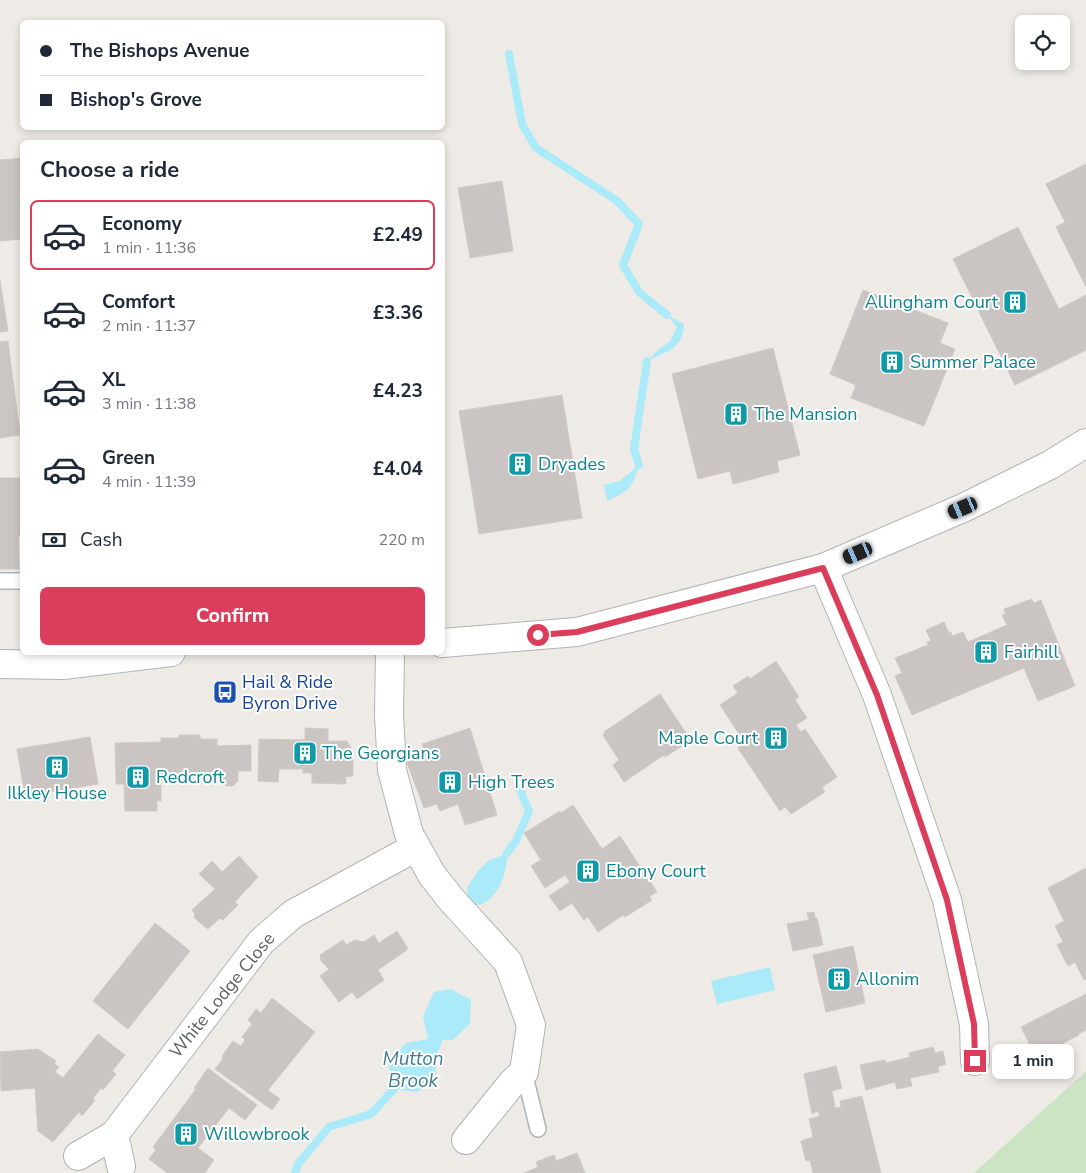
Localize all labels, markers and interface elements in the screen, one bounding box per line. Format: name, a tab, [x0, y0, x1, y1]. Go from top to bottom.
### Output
map controls	[1015, 15, 1070, 70]
button: locate	[1015, 15, 1070, 70]
text: The Bishops Avenue	[70, 38, 250, 64]
text: Bishop's Grove	[70, 87, 202, 113]
text: Choose a ride	[40, 155, 179, 185]
text: Economy	[102, 211, 182, 237]
icon: car	[42, 213, 87, 258]
text: £2.49	[373, 222, 423, 248]
text: 1 min · 11:36	[102, 237, 196, 259]
text: Comfort	[102, 289, 175, 315]
building icon: Allingham Court	[1002, 289, 1028, 315]
place label: Allingham Court	[865, 290, 999, 314]
icon: car	[42, 291, 87, 336]
text: £3.36	[373, 300, 423, 326]
text: 2 min · 11:37	[102, 315, 196, 337]
building icon: Summer Palace	[879, 349, 905, 375]
place label: Summer Palace	[910, 350, 1036, 374]
text: XL	[102, 367, 125, 393]
icon: car	[42, 369, 87, 414]
text: £4.23	[373, 378, 423, 404]
text: 3 min · 11:38	[102, 393, 196, 415]
building icon: The Mansion	[723, 401, 749, 427]
place label: The Mansion	[754, 402, 857, 426]
text: Green	[102, 445, 155, 471]
icon: car	[42, 447, 87, 492]
building icon: Dryades	[507, 451, 533, 477]
place label: Dryades	[538, 452, 606, 476]
text: £4.04	[373, 456, 423, 482]
text: 4 min · 11:39	[102, 471, 196, 493]
car	[946, 495, 979, 521]
icon: cash	[40, 526, 68, 554]
text: Cash	[80, 527, 122, 553]
text: 220 m	[378, 529, 425, 551]
car	[841, 540, 874, 566]
button: Confirm	[40, 587, 425, 645]
route start	[527, 624, 549, 646]
building icon: Fairhill	[973, 639, 999, 665]
place label: Fairhill	[1004, 640, 1059, 664]
place label: Hail & Ride Byron Drive	[242, 670, 337, 715]
bus stop icon: Hail & Ride Byron Drive	[212, 679, 238, 705]
building icon: Maple Court	[763, 725, 789, 751]
place label: Maple Court	[658, 726, 759, 750]
building icon: The Georgians	[292, 740, 318, 766]
place label: The Georgians	[322, 741, 439, 765]
building icon: Ilkley House	[44, 754, 70, 780]
building icon: Redcroft	[125, 764, 151, 790]
place label: Redcroft	[156, 765, 225, 789]
building icon: High Trees	[437, 769, 463, 795]
place label: High Trees	[468, 770, 555, 794]
place label: Ilkley House	[7, 781, 107, 805]
building icon: Ebony Court	[575, 858, 601, 884]
place label: Ebony Court	[606, 859, 707, 883]
street label: White Lodge Close	[164, 927, 280, 1063]
building icon: Allonim	[826, 966, 852, 992]
place label: Allonim	[856, 967, 920, 991]
callout: 1 min	[992, 1044, 1075, 1078]
water label: Mutton Brook	[382, 1046, 444, 1094]
route end	[964, 1050, 986, 1072]
text: 1 min	[1012, 1050, 1054, 1072]
building icon: Willowbrook	[173, 1121, 199, 1147]
place label: Willowbrook	[204, 1122, 310, 1146]

